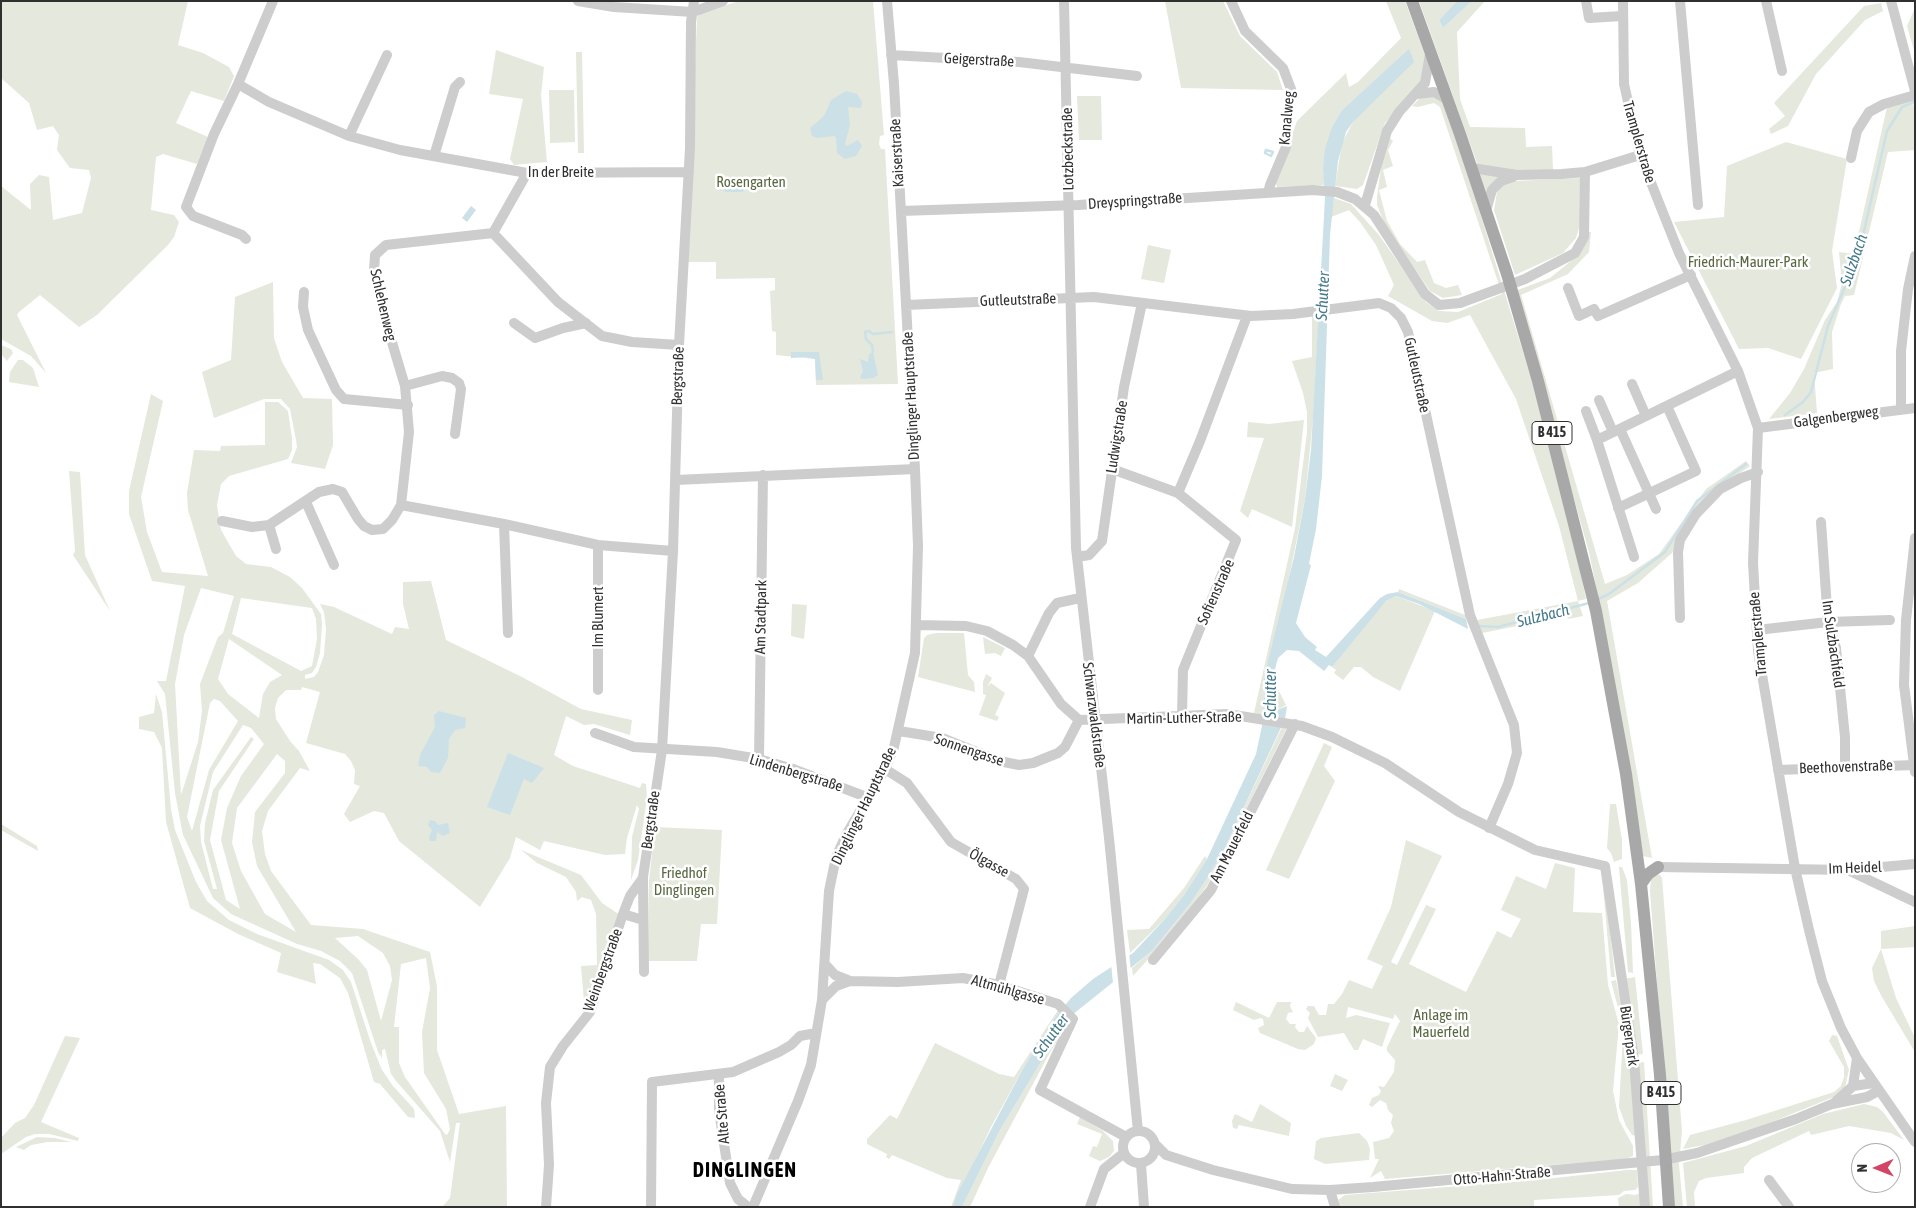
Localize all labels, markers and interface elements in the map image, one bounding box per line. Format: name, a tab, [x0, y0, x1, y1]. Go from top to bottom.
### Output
street label: Geigerstraße	[943, 49, 1015, 71]
street label: Kanalweg	[1276, 90, 1298, 146]
street label: Tramplerstraße	[1619, 99, 1659, 185]
street label: Lotzbeckstraße	[1058, 107, 1078, 191]
street label: Kaiserstraße	[886, 118, 908, 188]
street label: In der Breite	[528, 163, 594, 181]
park label: Rosengarten	[716, 173, 786, 191]
street label: Dreyspringstraße	[1087, 189, 1183, 213]
water label: Sulzbach	[1836, 232, 1872, 288]
park label: Friedrich-Maurer-Park	[1688, 253, 1808, 271]
street label: Schlehenweg	[366, 267, 400, 343]
water label: Schutter	[1312, 271, 1334, 321]
street label: Gutleutstraße	[980, 290, 1056, 310]
street label: Dinglinger Hauptstraße	[899, 331, 923, 461]
street label: Gutleutstraße	[1400, 336, 1434, 414]
street label: Bergstraße	[668, 346, 688, 406]
street label: Ludwigstraße	[1102, 399, 1132, 475]
street label: Galgenbergweg	[1793, 402, 1879, 432]
road number: B 415	[1532, 422, 1572, 444]
street label: Sofienstraße	[1194, 557, 1238, 627]
street label: Am Stadtpark	[751, 580, 771, 654]
street label: Im Blumert	[589, 586, 607, 648]
street label: Tramplerstraße	[1745, 591, 1771, 677]
street label: Im Sulzbachfeld	[1818, 599, 1848, 689]
water label: Sulzbach	[1515, 600, 1571, 632]
street label: Schwarzwaldstraße	[1079, 661, 1109, 769]
water label: Schutter	[1261, 669, 1281, 719]
street label: Martin-Luther-Straße	[1126, 708, 1242, 728]
street label: Sonnengasse	[932, 730, 1006, 770]
street label: Dinglinger Hauptstraße	[828, 744, 900, 868]
street label: Lindenbergstraße	[747, 750, 845, 796]
street label: Beethovenstraße	[1799, 756, 1893, 778]
street label: Bergstraße	[638, 790, 664, 850]
street label: Am Mauerfeld	[1206, 808, 1258, 886]
street label: Ölgasse	[966, 845, 1012, 881]
street label: Im Heidel	[1828, 858, 1882, 878]
park label: Friedhof Dinglingen	[654, 864, 714, 899]
street label: Weinbergstraße	[580, 926, 626, 1014]
street label: Altmühlgasse	[969, 971, 1047, 1009]
street label: Bürgerpark	[1616, 1005, 1642, 1067]
park label: Anlage im Mauerfeld	[1412, 1006, 1470, 1041]
water label: Schutter	[1029, 1010, 1073, 1062]
road number: B 415	[1641, 1082, 1681, 1104]
street label: Alte Straße	[710, 1083, 734, 1145]
north arrow	[1851, 1143, 1901, 1193]
district label: DINGLINGEN	[692, 1159, 798, 1183]
street label: Otto-Hahn-Straße	[1453, 1163, 1551, 1189]
text: N	[1854, 1164, 1870, 1173]

